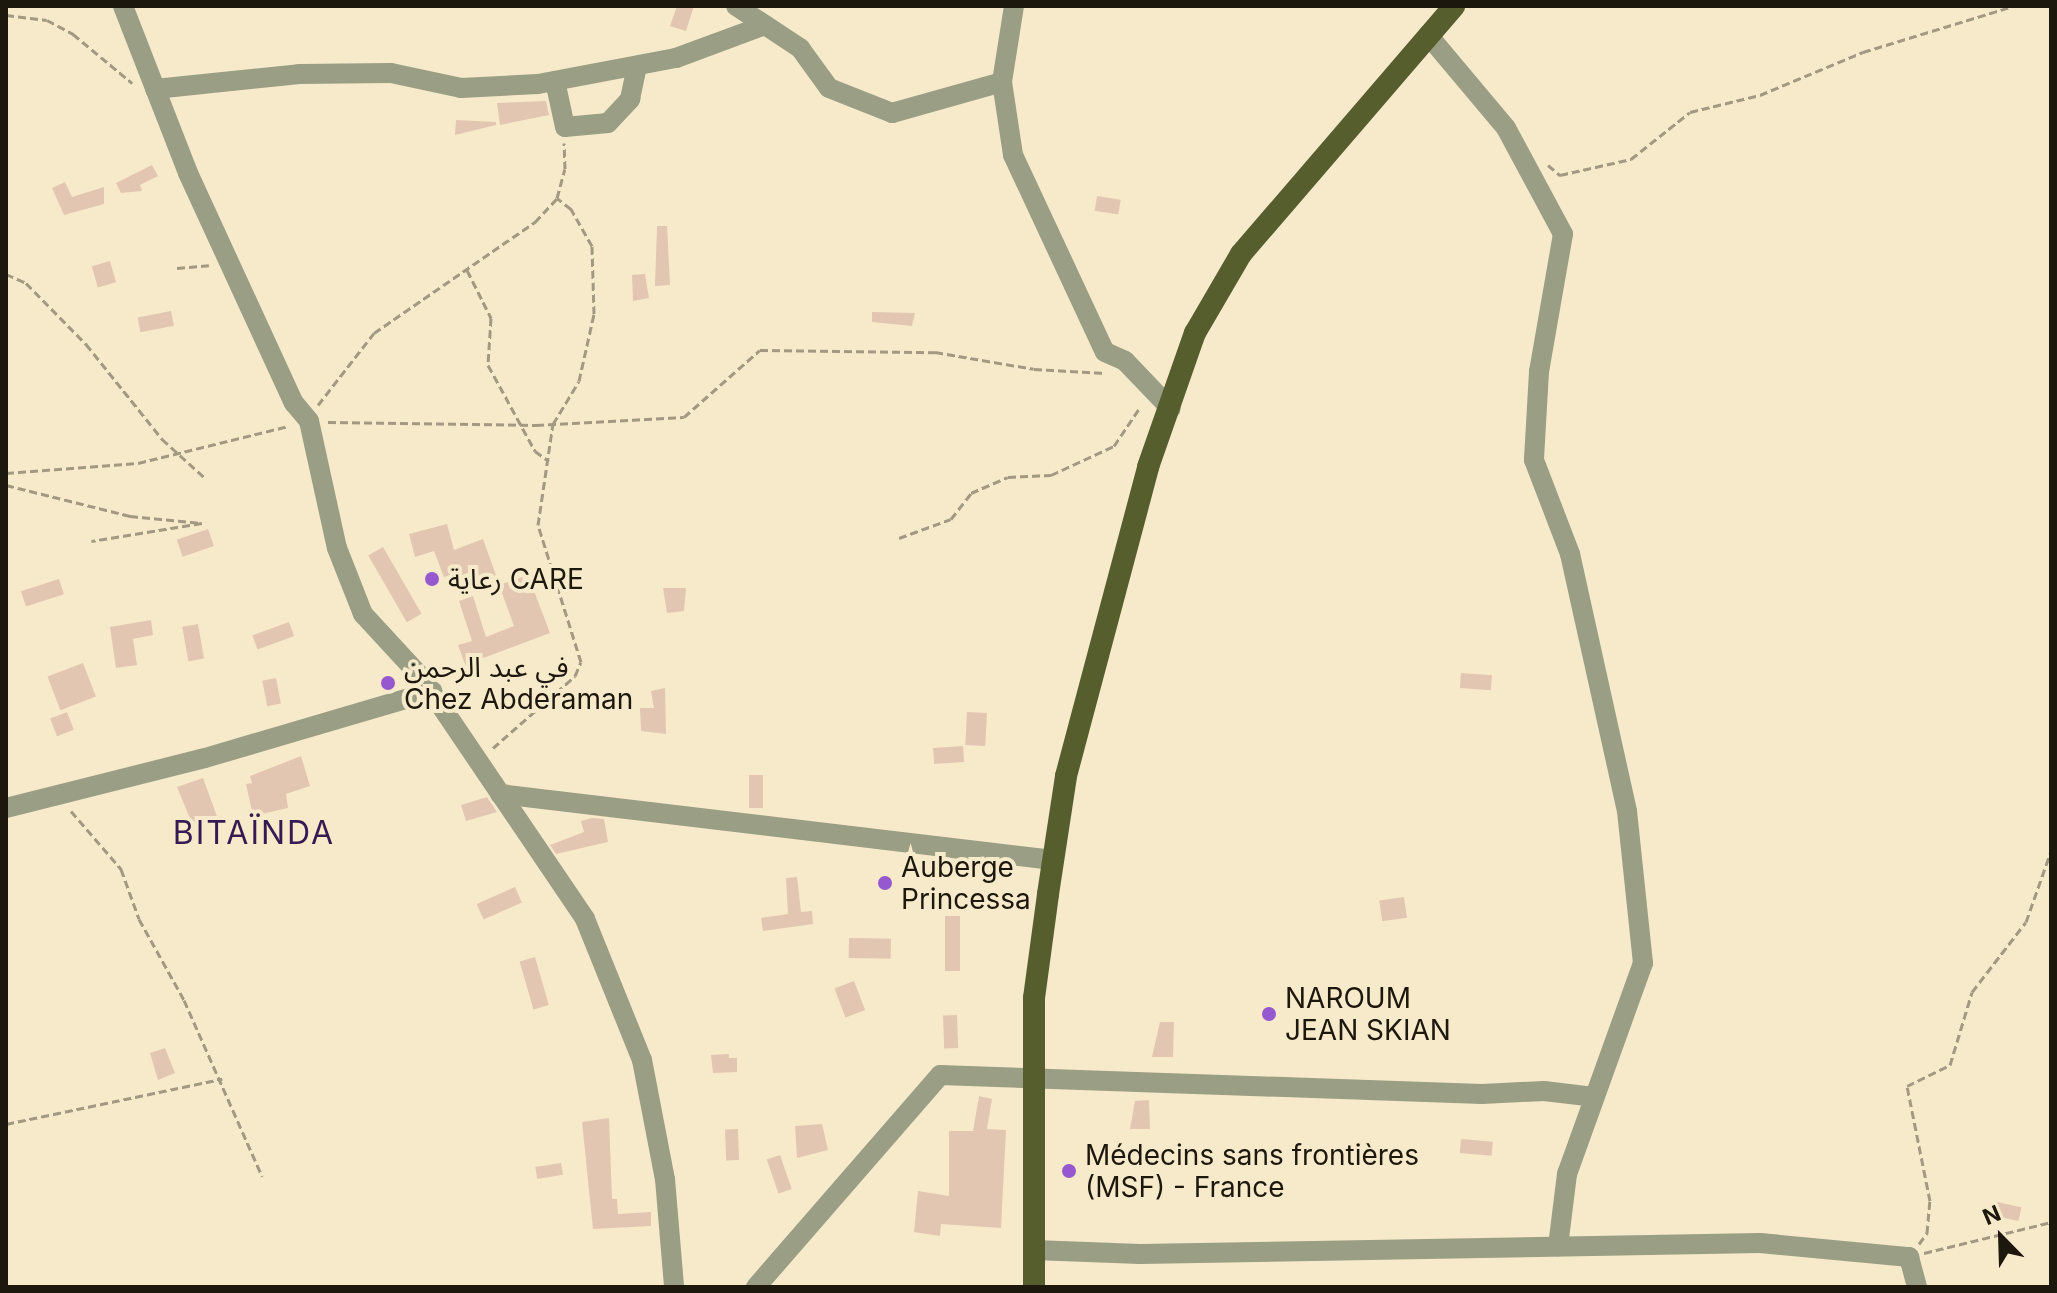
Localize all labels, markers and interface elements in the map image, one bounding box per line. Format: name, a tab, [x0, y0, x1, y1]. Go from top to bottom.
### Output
place label: رعاية CARE	[448, 562, 584, 596]
marker: رعاية CARE	[423, 570, 441, 588]
place label: في عبد الرحمن Chez Abderaman	[404, 650, 633, 716]
marker: في عبد الرحمن Chez Abderaman	[379, 674, 397, 692]
district label: BITAÏNDA	[173, 814, 335, 852]
place label: Auberge Princessa	[901, 850, 1031, 916]
marker: Auberge Princessa	[876, 874, 894, 892]
place label: NAROUM JEAN SKIAN	[1285, 981, 1451, 1047]
marker: NAROUM JEAN SKIAN	[1260, 1005, 1278, 1023]
place label: Médecins sans frontières (MSF) - France	[1085, 1138, 1419, 1204]
marker: Médecins sans frontières (MSF) - France	[1060, 1162, 1078, 1180]
north arrow	[1961, 1197, 2041, 1277]
text: N	[1979, 1200, 2004, 1230]

